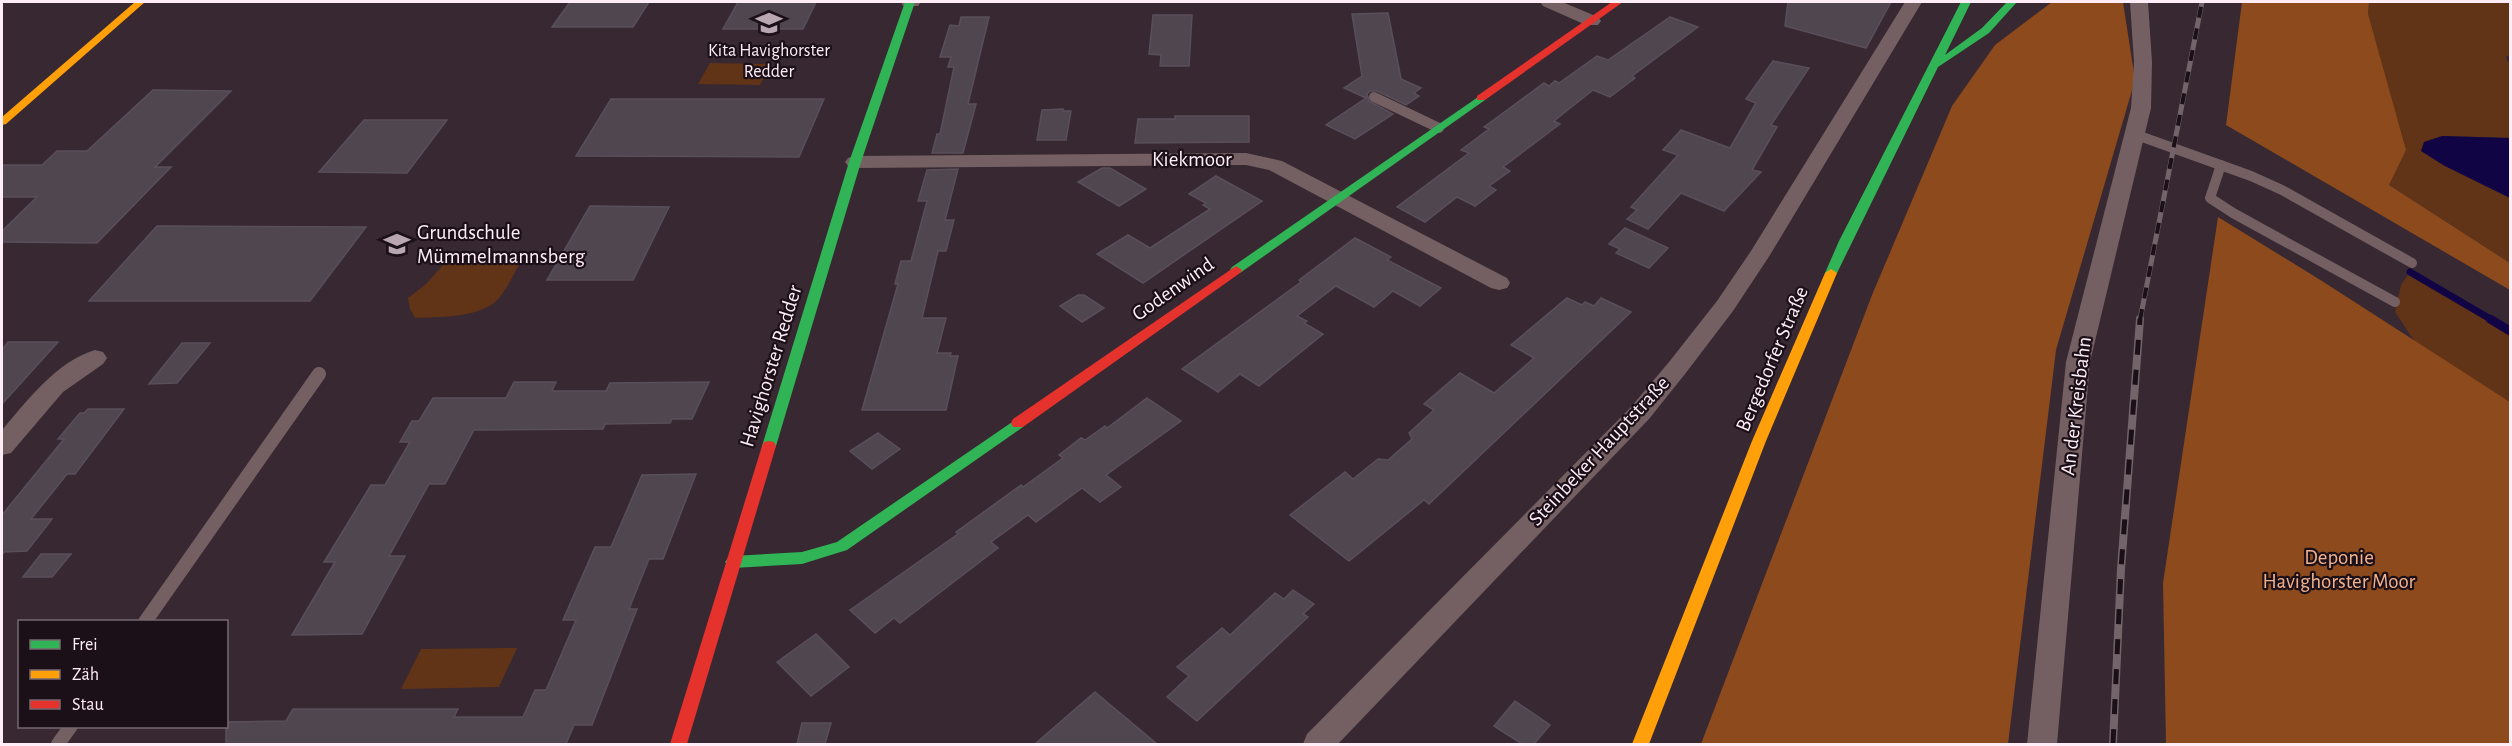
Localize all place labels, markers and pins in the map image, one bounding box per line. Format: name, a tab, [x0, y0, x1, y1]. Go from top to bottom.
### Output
school or university icon: Kita Havighorster Redder	[754, 8, 784, 38]
place label: Kita Havighorster Redder	[708, 42, 830, 81]
place label: Grundschule Mümmelmannsberg	[417, 222, 586, 267]
school or university icon: Grundschule Mümmelmannsberg	[382, 229, 412, 259]

